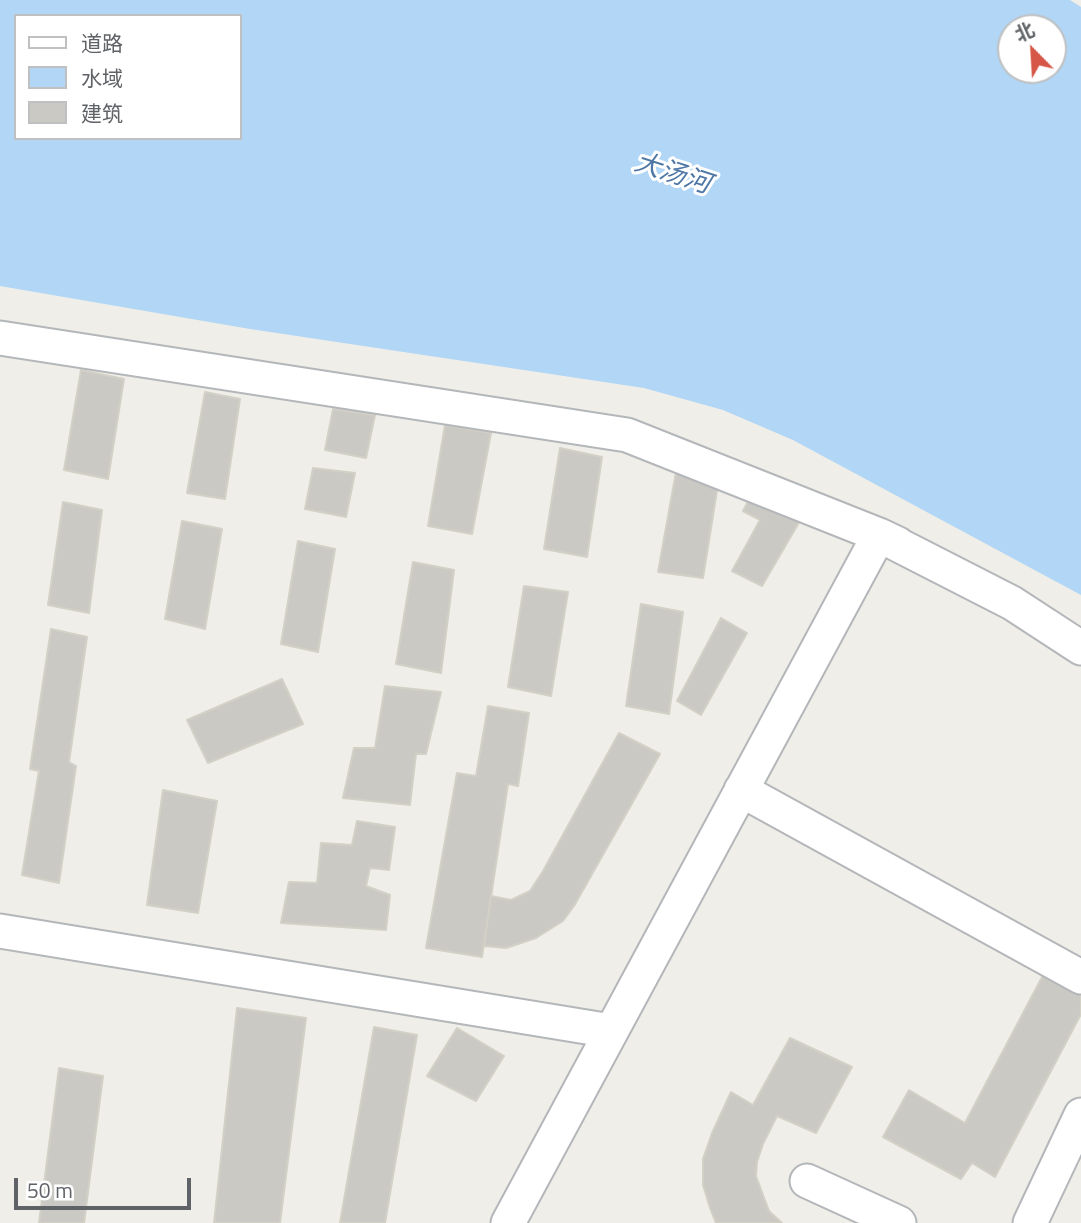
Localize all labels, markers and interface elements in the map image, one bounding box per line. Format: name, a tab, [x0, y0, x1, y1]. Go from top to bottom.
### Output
legend	[14, 14, 242, 140]
north arrow	[997, 14, 1067, 84]
text: 北	[1009, 14, 1039, 48]
text: 道路	[81, 27, 123, 59]
text: 水域	[81, 62, 123, 94]
text: 建筑	[81, 97, 123, 129]
water label: 大汤河	[630, 148, 714, 202]
scale bar	[18, 1164, 194, 1208]
text: 50 m	[27, 1174, 73, 1206]

